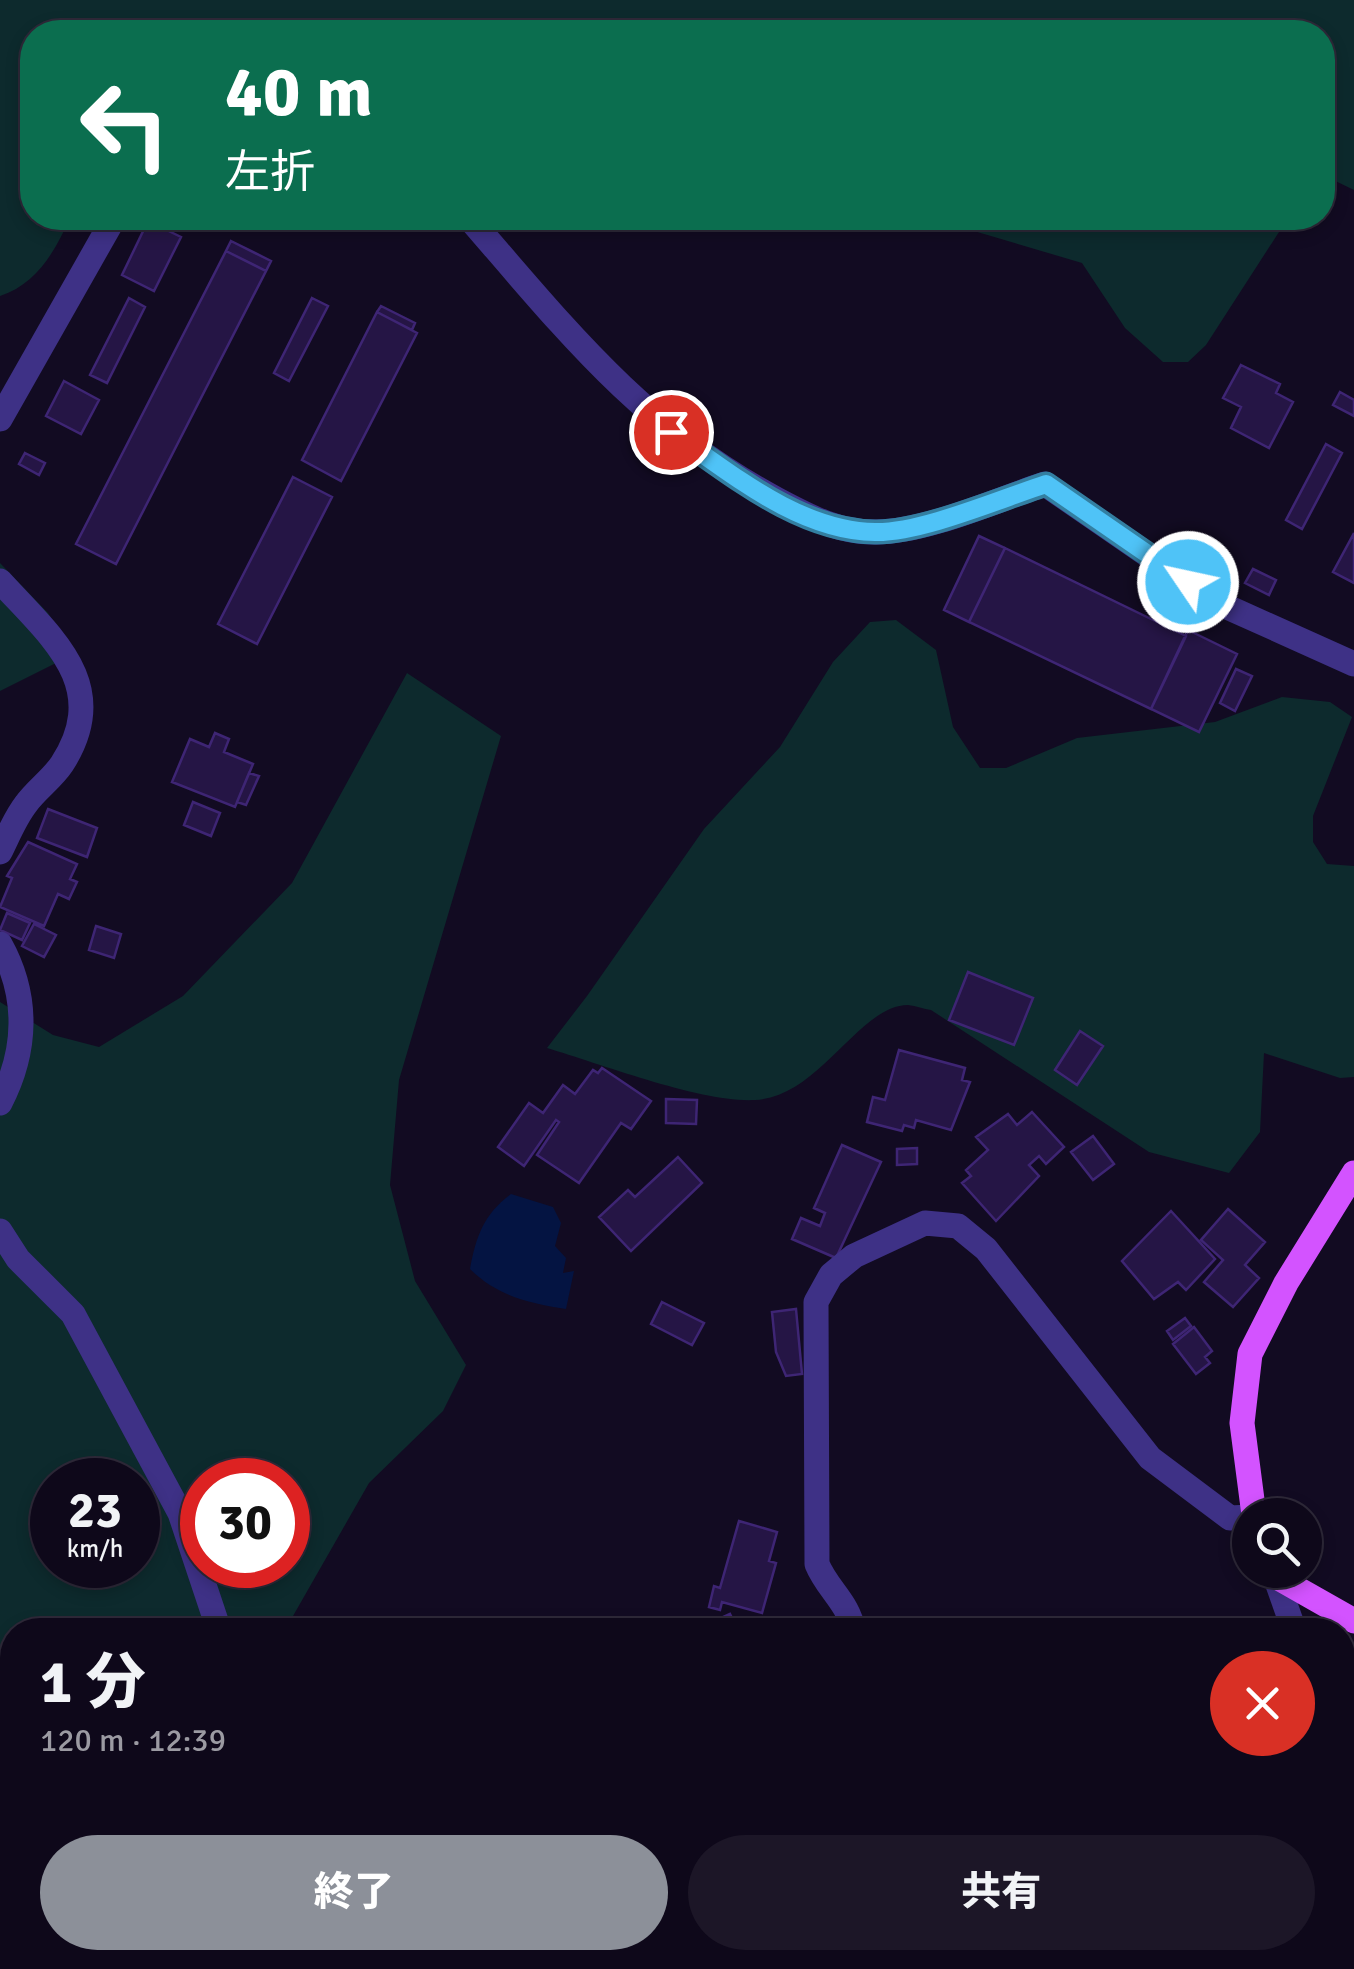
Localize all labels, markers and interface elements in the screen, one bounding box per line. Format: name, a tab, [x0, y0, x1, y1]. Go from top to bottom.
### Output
text: 40 m	[225, 49, 373, 135]
icon: left	[60, 60, 190, 190]
text: 左折	[225, 145, 315, 200]
pin	[629, 390, 714, 475]
icon: arrive	[644, 405, 699, 460]
position arrow	[1136, 530, 1240, 634]
speed limit sign: 30	[180, 1458, 310, 1588]
text: 23	[68, 1480, 122, 1542]
map controls	[1232, 1498, 1322, 1588]
button: search	[1232, 1498, 1322, 1588]
text: km/h	[67, 1533, 123, 1564]
text: 1 分	[40, 1646, 146, 1720]
button: close	[1210, 1651, 1315, 1756]
text: 120 m · 12:39	[40, 1721, 226, 1760]
button: 終了	[40, 1835, 668, 1950]
button: 共有	[688, 1835, 1315, 1950]

